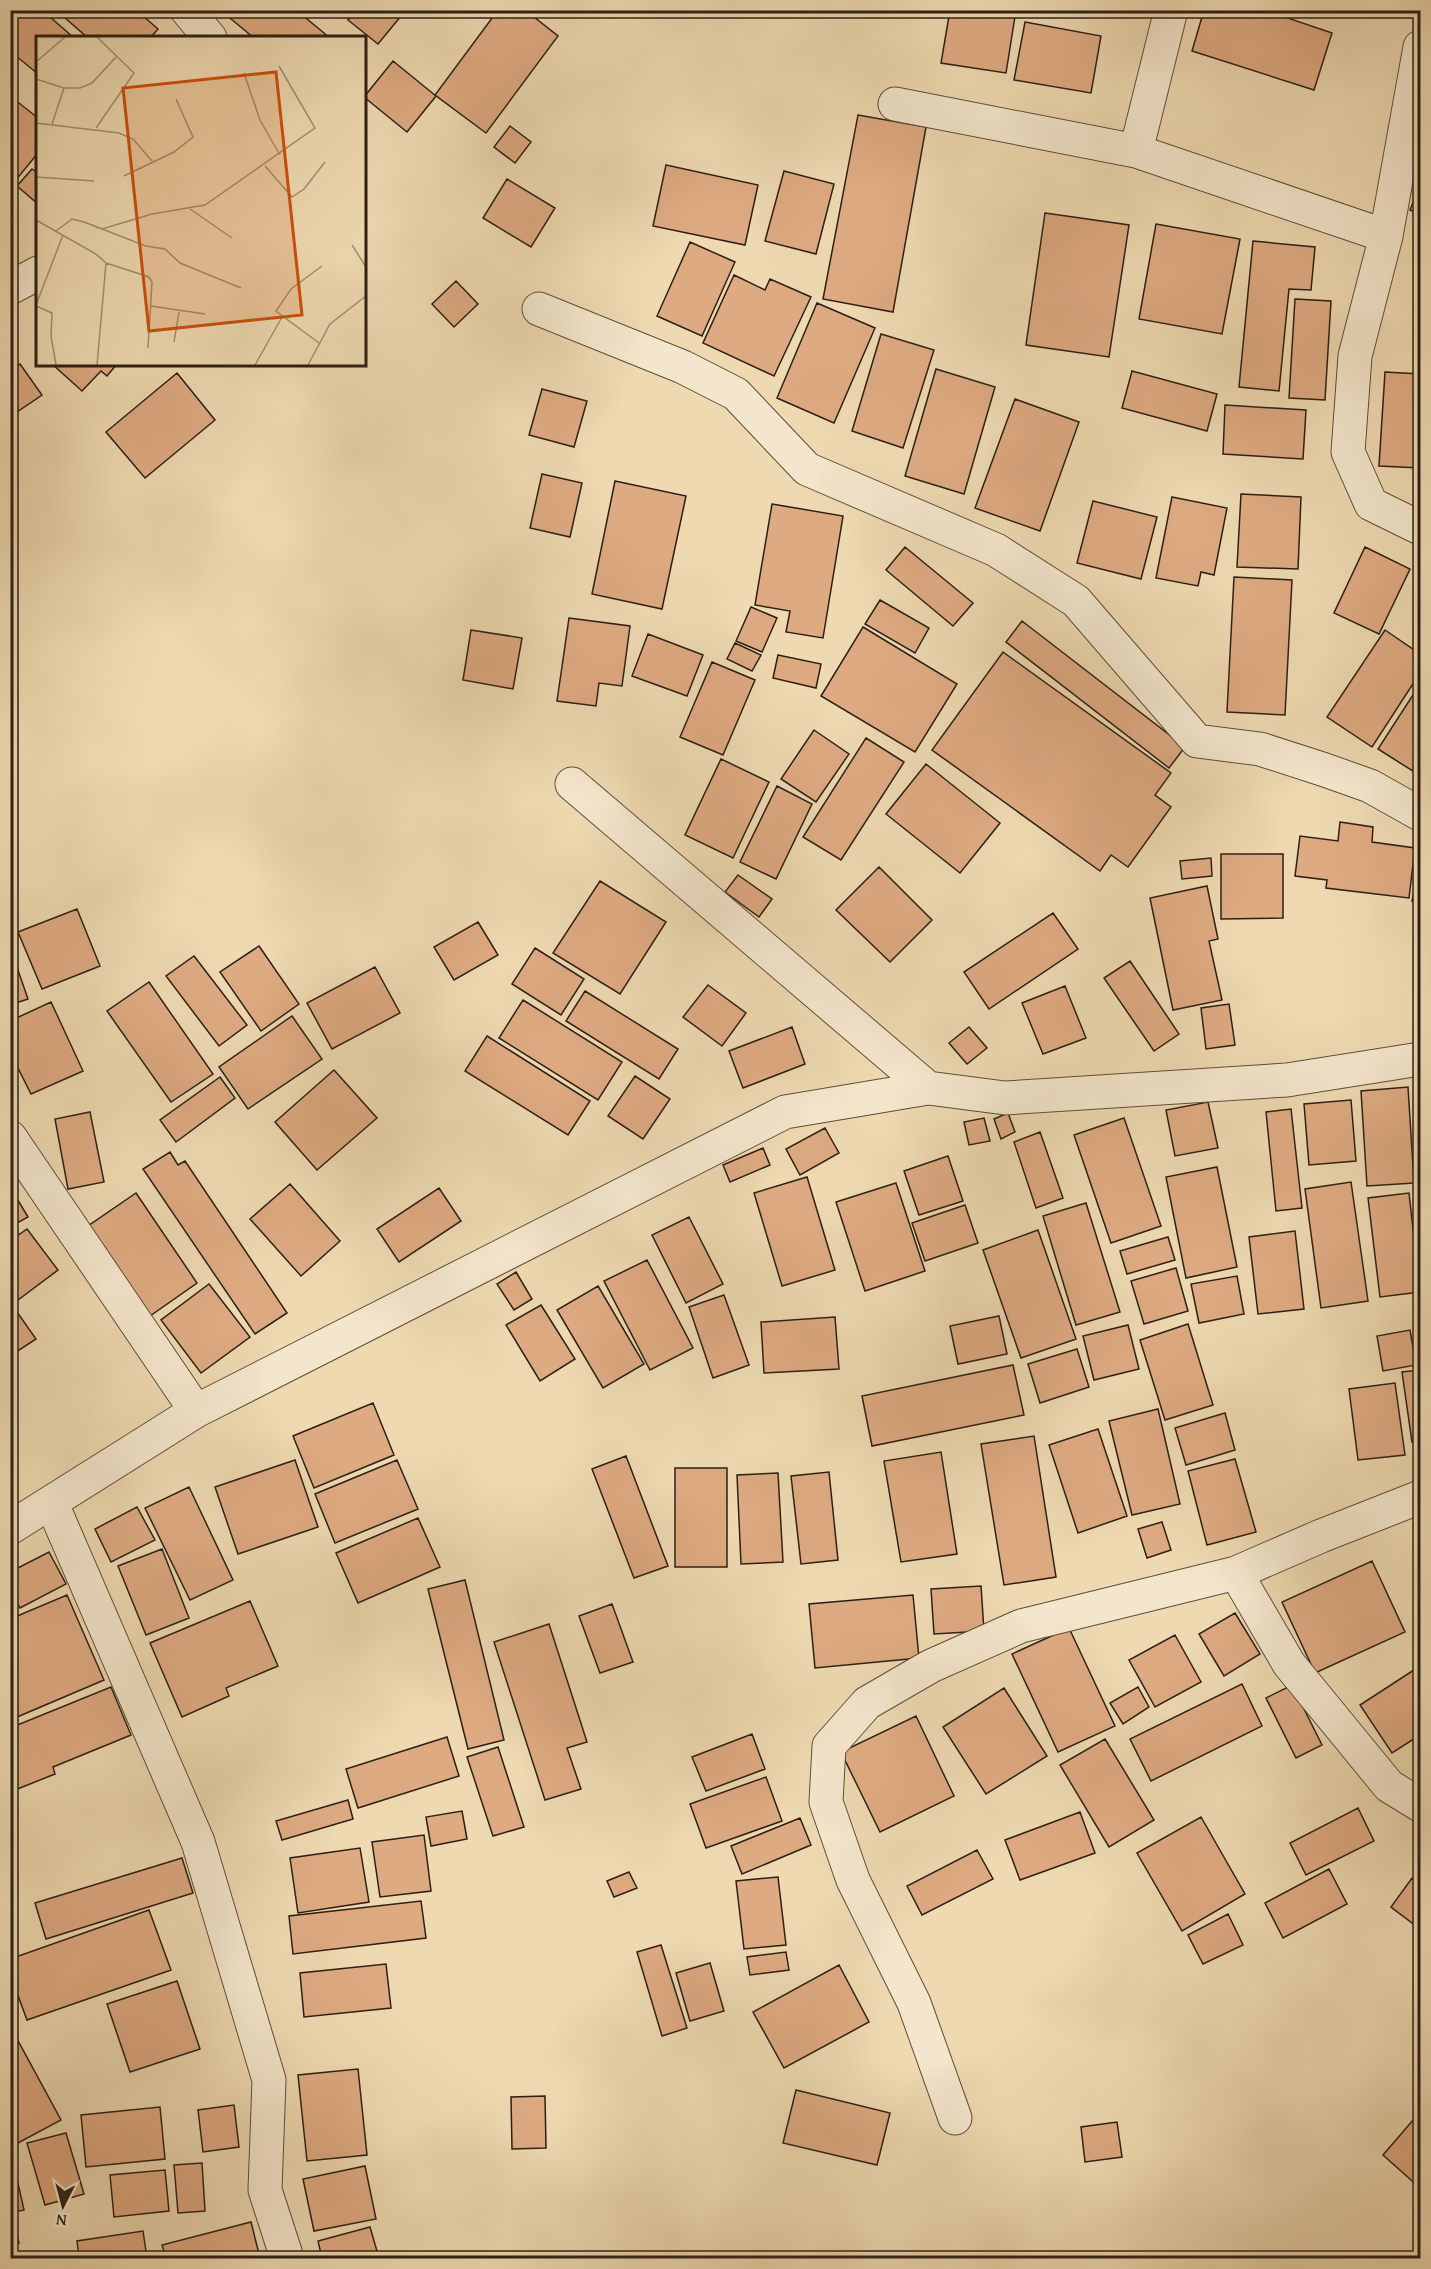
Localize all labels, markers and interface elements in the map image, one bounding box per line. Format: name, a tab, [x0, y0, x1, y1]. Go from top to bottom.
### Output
inset map	[36, 36, 366, 366]
north arrow	[33, 2176, 93, 2236]
text: N	[55, 2208, 68, 2233]

